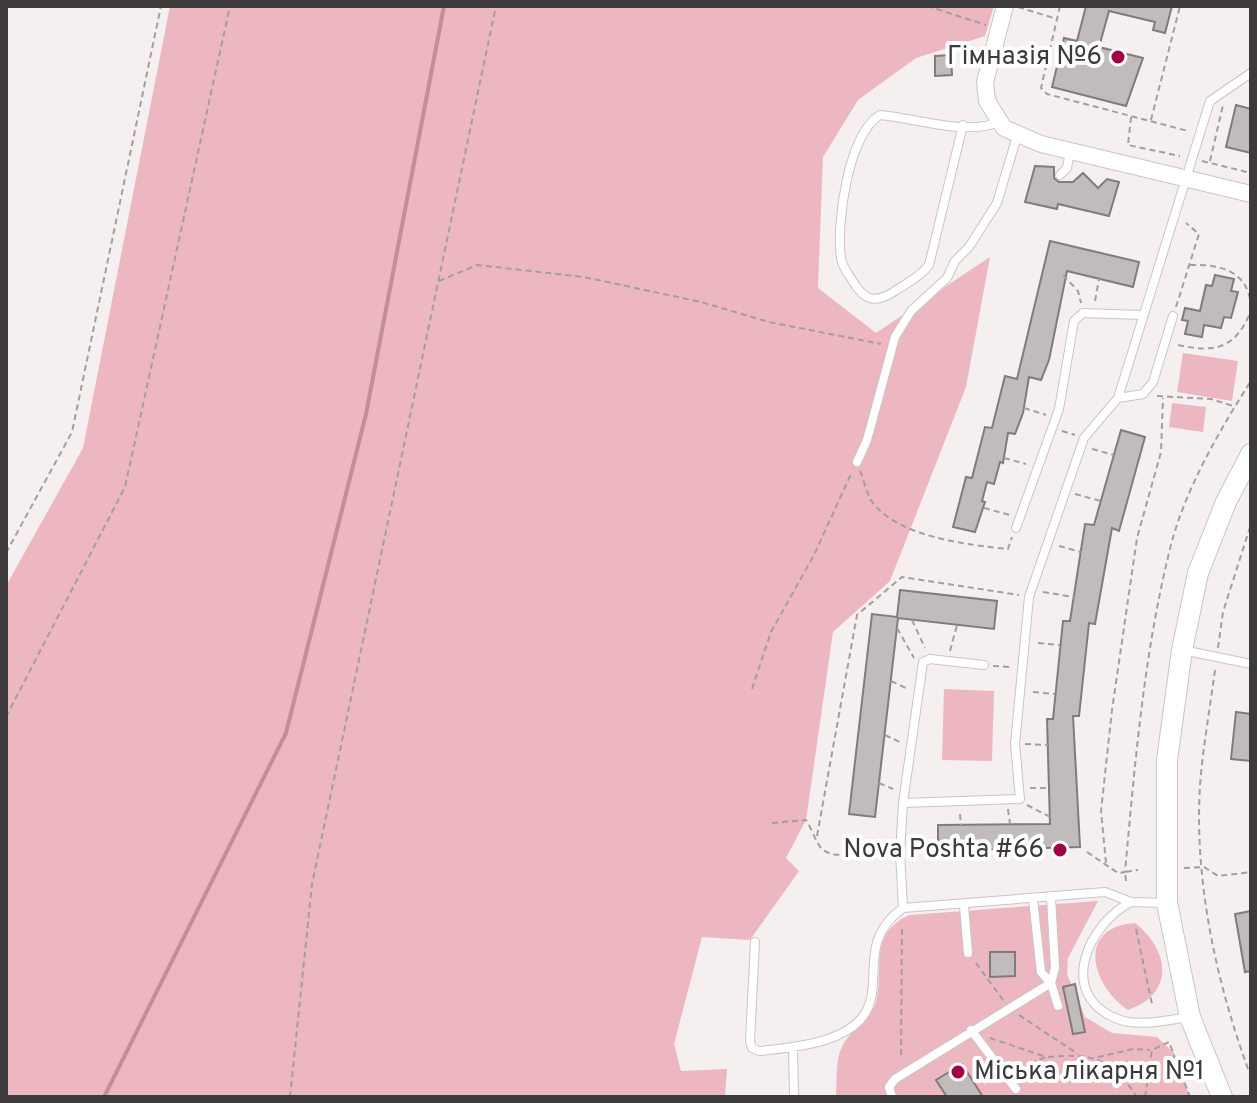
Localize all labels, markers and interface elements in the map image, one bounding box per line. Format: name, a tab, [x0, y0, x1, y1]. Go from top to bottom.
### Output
place label: Гімназія №6	[947, 41, 1102, 74]
marker: Гімназія №6	[1109, 48, 1127, 66]
place label: Nova Poshta #66	[843, 834, 1044, 867]
marker: Nova Poshta #66	[1051, 841, 1069, 859]
place label: Міська лікарня №1	[974, 1056, 1205, 1089]
marker: Міська лікарня №1	[949, 1063, 967, 1081]

